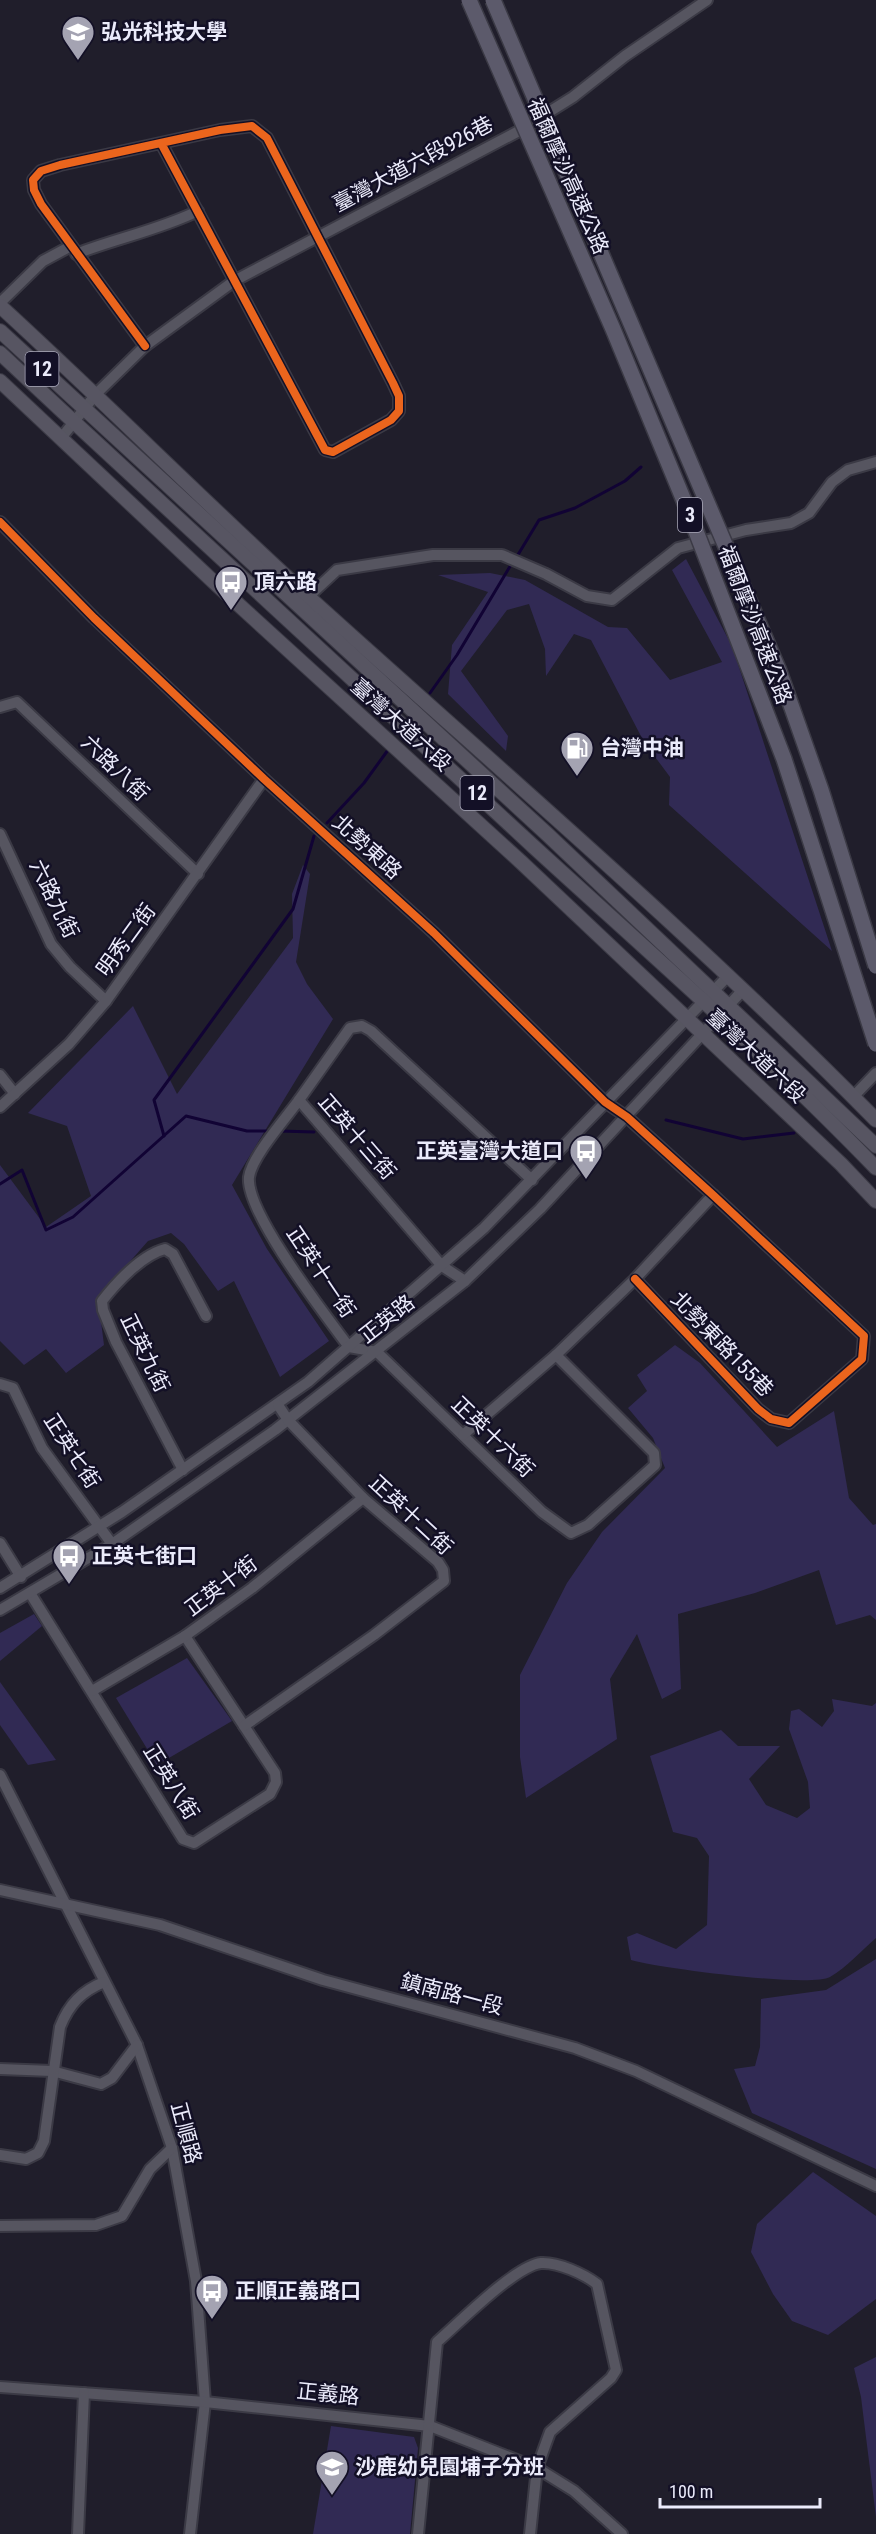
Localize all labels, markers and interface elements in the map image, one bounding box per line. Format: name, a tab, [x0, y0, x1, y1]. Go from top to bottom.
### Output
school or university icon: 弘光科技大學	[60, 14, 96, 61]
place label: 弘光科技大學	[101, 20, 227, 44]
street label: 福爾摩沙高速公路	[523, 94, 613, 258]
street label: 臺灣大道六段926巷	[329, 112, 497, 216]
road number: 12	[26, 352, 58, 386]
road number: 3	[678, 498, 702, 532]
street label: 福爾摩沙高速公路	[714, 542, 796, 708]
bus stop icon: 頂六路	[213, 564, 249, 611]
place label: 頂六路	[254, 570, 317, 594]
street label: 臺灣大道六段	[346, 674, 456, 776]
street label: 六路八街	[76, 730, 154, 806]
fuel station icon: 台灣中油	[559, 730, 595, 777]
place label: 台灣中油	[600, 736, 684, 760]
road number: 12	[460, 776, 494, 810]
street label: 北勢東路	[328, 810, 406, 884]
street label: 六路九街	[25, 856, 83, 942]
street label: 明秀二街	[92, 899, 160, 981]
street label: 臺灣大道六段	[702, 1004, 810, 1108]
street label: 正英十三街	[314, 1090, 400, 1184]
bus stop icon: 正英臺灣大道口	[568, 1133, 604, 1180]
place label: 正英臺灣大道口	[416, 1139, 563, 1163]
street label: 正英十一街	[282, 1222, 360, 1322]
street label: 北勢東路155巷	[666, 1287, 778, 1401]
street label: 正英路	[355, 1290, 419, 1348]
street label: 正英九街	[116, 1310, 174, 1396]
street label: 正英十六街	[447, 1392, 539, 1482]
street label: 正英七街	[39, 1409, 105, 1493]
street label: 正英十二街	[364, 1470, 458, 1560]
bus stop icon: 正英七街口	[51, 1538, 87, 1585]
place label: 正英七街口	[92, 1544, 197, 1568]
street label: 正英十街	[180, 1551, 262, 1621]
street label: 正英八街	[139, 1740, 203, 1824]
street label: 鎮南路一段	[398, 1969, 506, 2019]
street label: 正順路	[166, 2099, 206, 2167]
bus stop icon: 正順正義路口	[194, 2273, 230, 2320]
place label: 正順正義路口	[235, 2279, 361, 2303]
street label: 正義路	[295, 2379, 361, 2409]
school or university icon: 沙鹿幼兒園埔子分班	[314, 2449, 350, 2496]
place label: 沙鹿幼兒園埔子分班	[355, 2455, 544, 2479]
scale bar	[660, 2471, 820, 2509]
text: 100 m	[669, 2481, 713, 2502]

